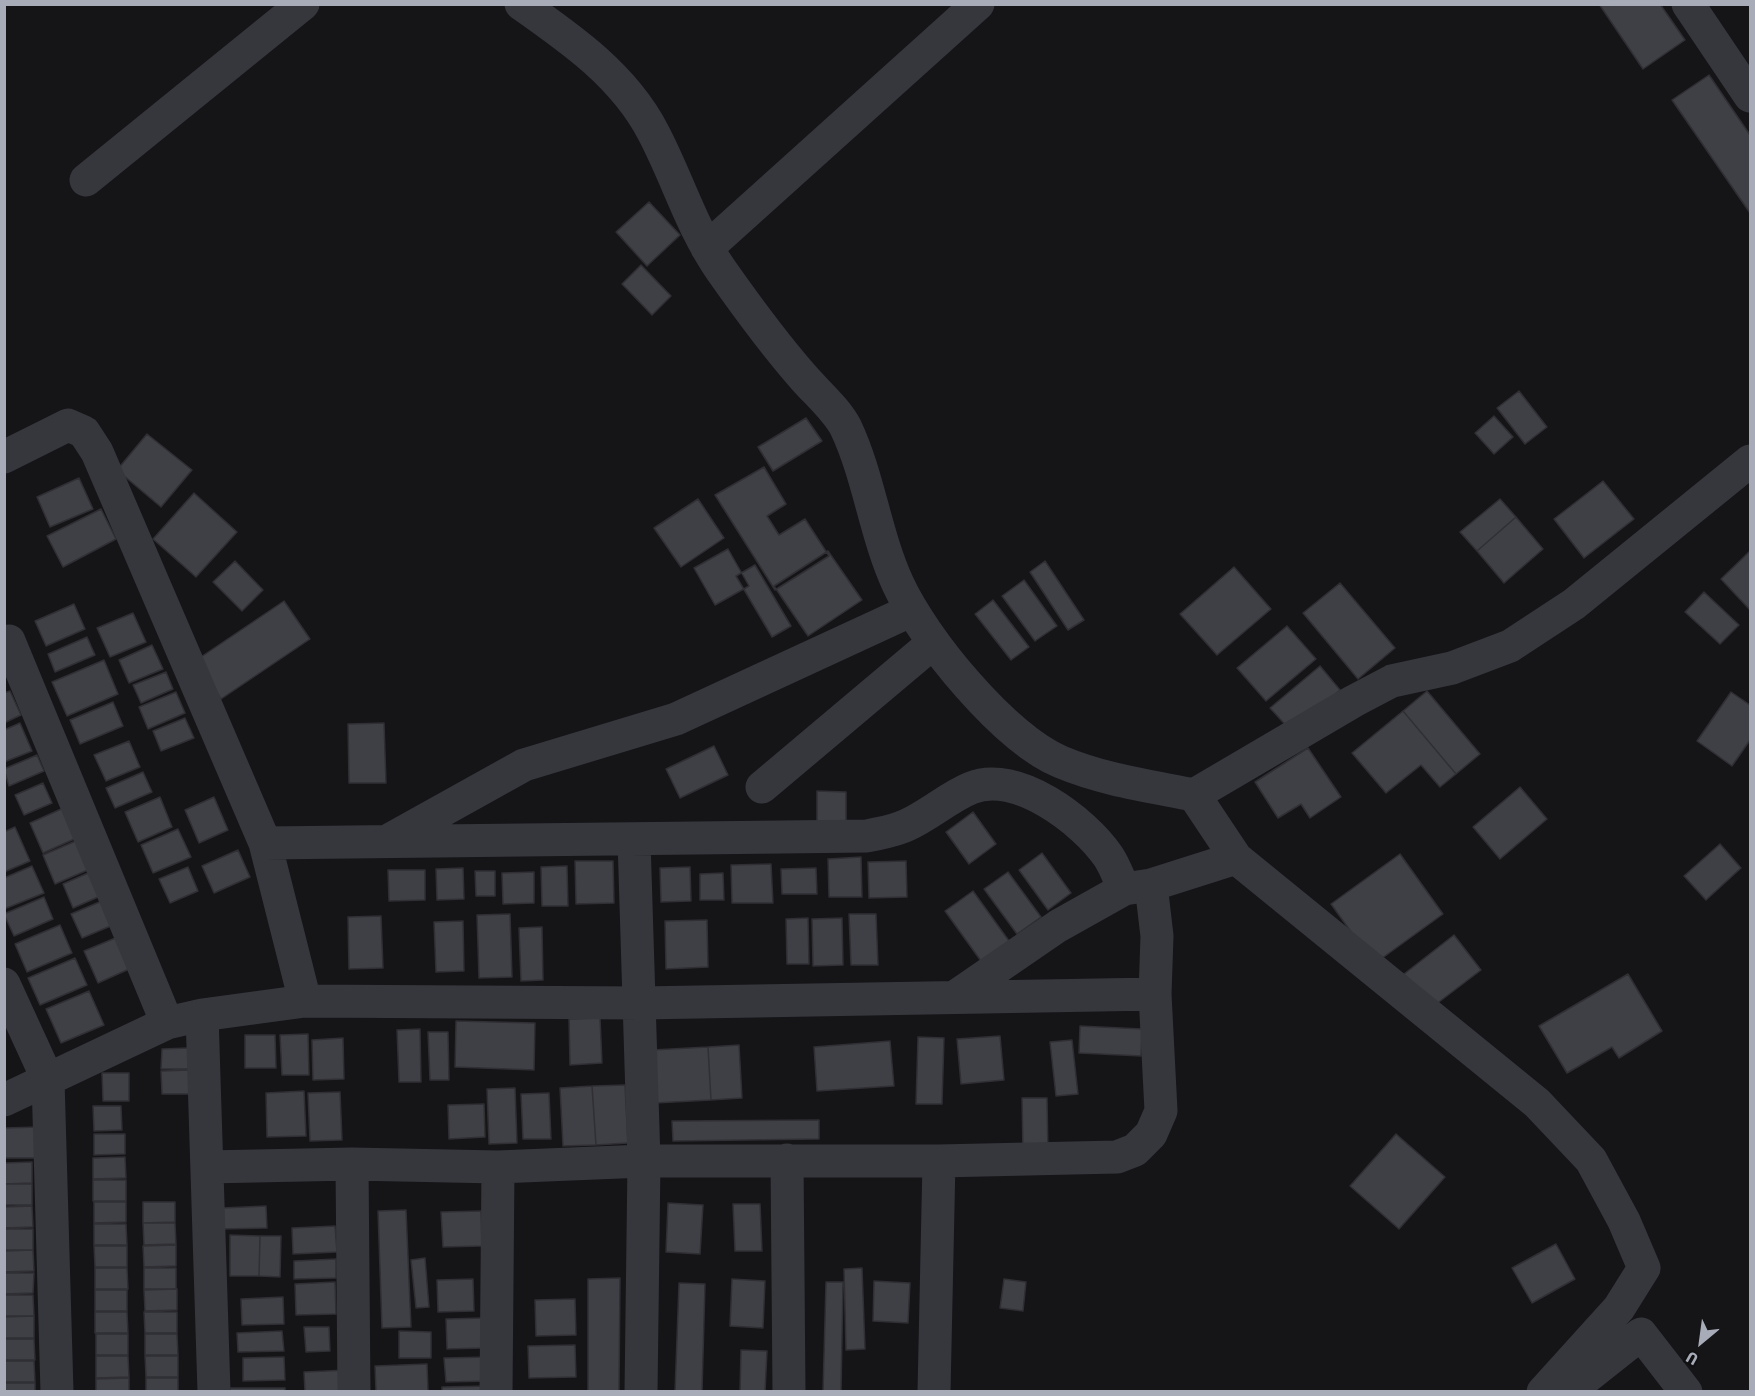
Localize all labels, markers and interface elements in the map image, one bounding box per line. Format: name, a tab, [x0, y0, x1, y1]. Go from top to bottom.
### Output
north arrow	[1671, 1312, 1731, 1372]
text: U	[1683, 1347, 1701, 1369]

